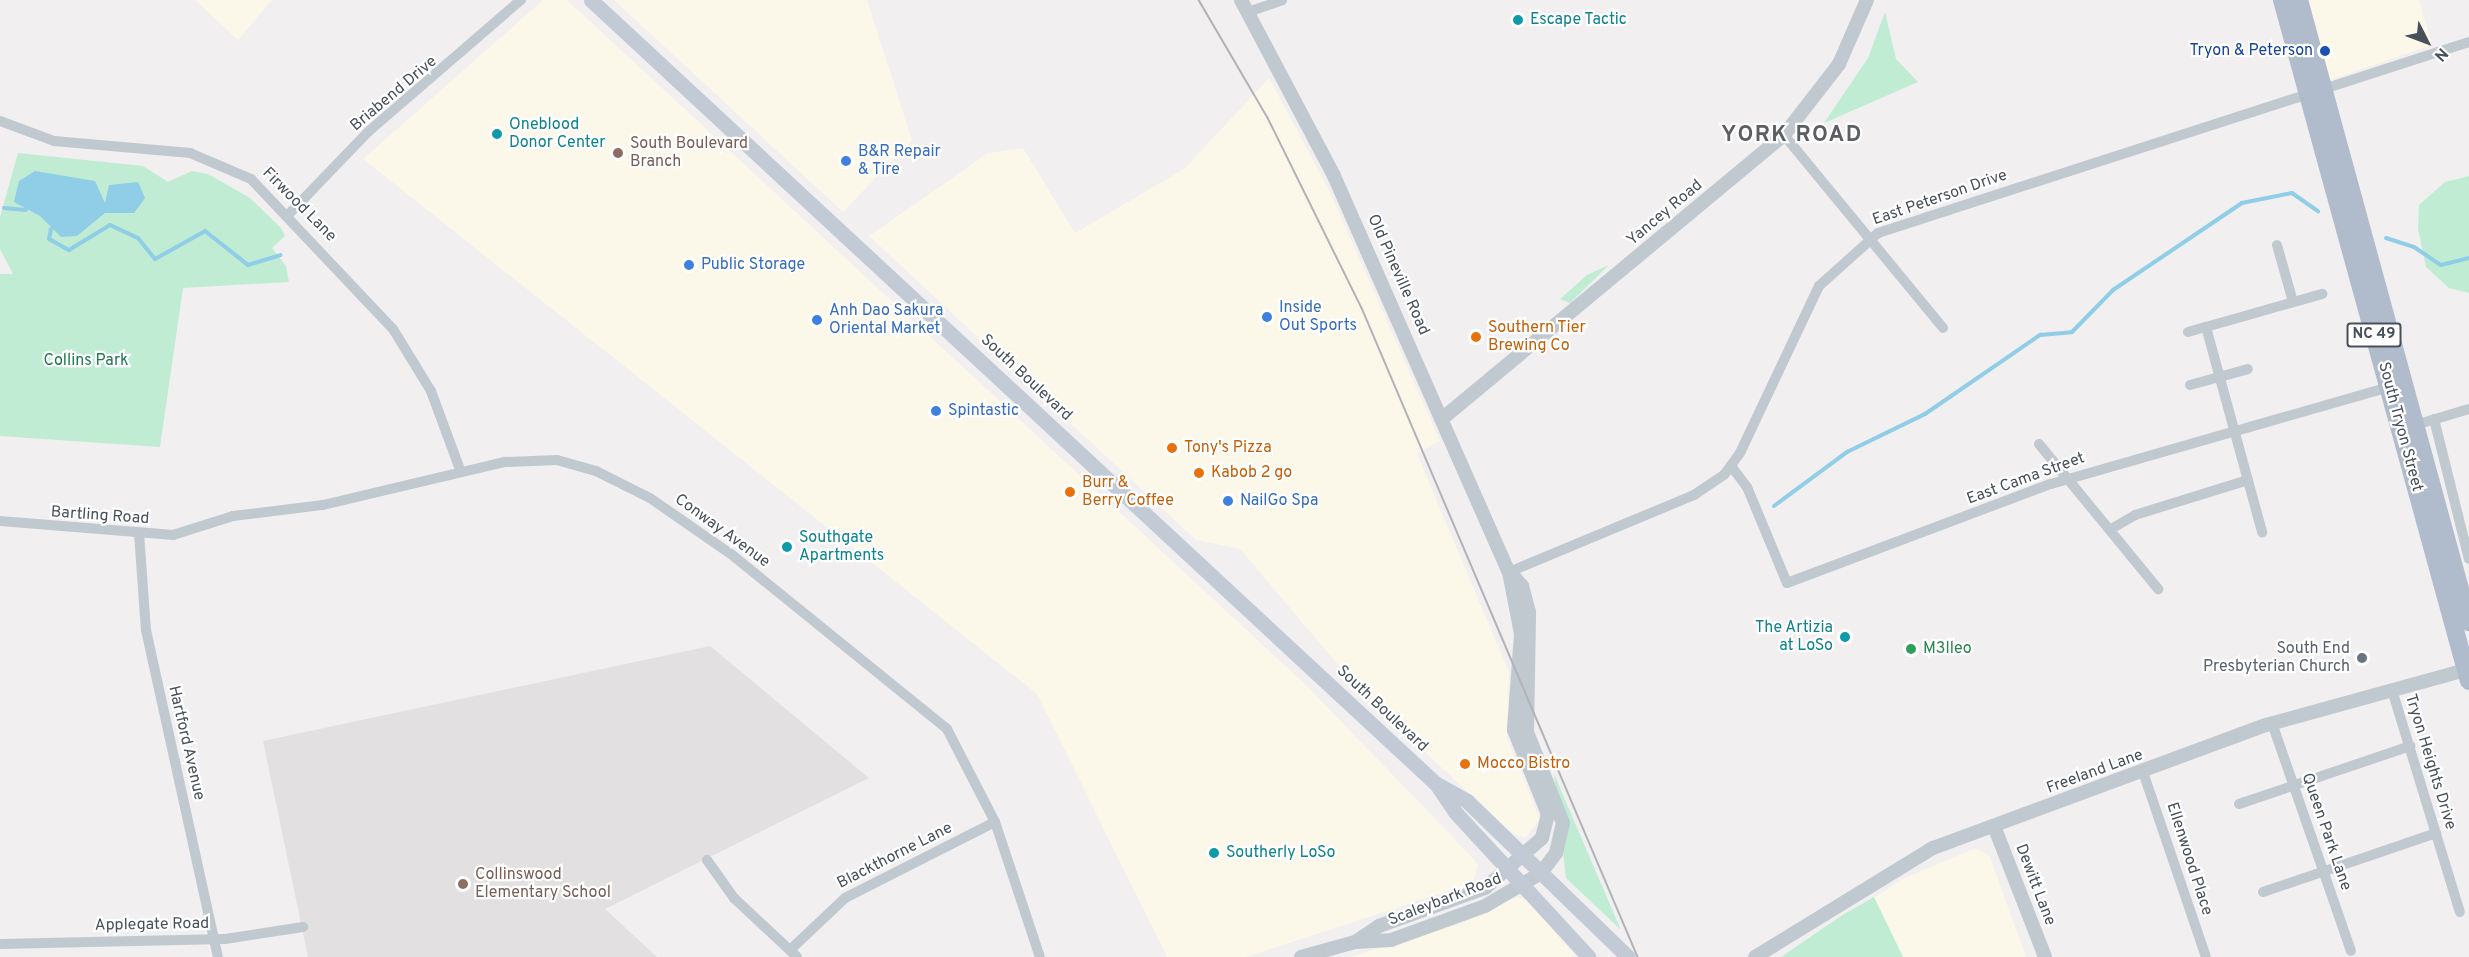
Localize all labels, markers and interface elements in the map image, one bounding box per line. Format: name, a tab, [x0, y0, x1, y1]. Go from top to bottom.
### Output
place label: Escape Tactic	[1530, 10, 1627, 30]
north arrow	[2397, 12, 2457, 72]
marker: Escape Tactic	[1511, 13, 1525, 27]
place label: Tryon & Peterson	[2190, 41, 2313, 61]
text: N	[2429, 43, 2452, 65]
marker: Tryon & Peterson	[2318, 44, 2332, 58]
street label: Briabend Drive	[347, 52, 441, 136]
place label: Oneblood Donor Center	[509, 115, 606, 153]
district label: YORK ROAD	[1721, 123, 1863, 149]
marker: Oneblood Donor Center	[490, 127, 504, 141]
place label: South Boulevard Branch	[630, 134, 748, 172]
place label: B&R Repair & Tire	[858, 142, 941, 180]
marker: South Boulevard Branch	[611, 146, 625, 160]
marker: B&R Repair & Tire	[839, 154, 853, 168]
street label: Firwood Lane	[258, 164, 340, 246]
street label: East Peterson Drive	[1870, 166, 2010, 230]
street label: Yancey Road	[1623, 176, 1707, 250]
street label: Old Pineville Road	[1363, 212, 1433, 338]
place label: Public Storage	[701, 255, 805, 275]
marker: Public Storage	[682, 258, 696, 272]
place label: Inside Out Sports	[1279, 298, 1357, 336]
place label: Anh Dao Sakura Oriental Market	[829, 301, 943, 339]
marker: Inside Out Sports	[1260, 310, 1274, 324]
marker: Anh Dao Sakura Oriental Market	[810, 313, 824, 327]
place label: Southern Tier Brewing Co	[1488, 318, 1586, 356]
road number: NC 49	[2346, 323, 2402, 347]
marker: Southern Tier Brewing Co	[1469, 330, 1483, 344]
street label: South Boulevard	[976, 331, 1076, 425]
park label: Collins Park	[43, 351, 129, 371]
street label: South Tryon Street	[2373, 360, 2427, 494]
place label: Spintastic	[948, 401, 1019, 421]
marker: Spintastic	[929, 404, 943, 418]
place label: Tony's Pizza	[1184, 438, 1272, 458]
marker: Tony's Pizza	[1165, 441, 1179, 455]
street label: East Cama Street	[1965, 449, 2087, 509]
place label: Kabob 2 go	[1211, 463, 1292, 483]
marker: Kabob 2 go	[1192, 466, 1206, 480]
place label: Burr & Berry Coffee	[1082, 473, 1174, 511]
marker: Burr & Berry Coffee	[1063, 485, 1077, 499]
street label: Conway Avenue	[670, 490, 774, 572]
place label: NailGo Spa	[1240, 491, 1318, 511]
marker: NailGo Spa	[1221, 494, 1235, 508]
street label: Bartling Road	[50, 503, 150, 529]
place label: Southgate Apartments	[799, 528, 884, 566]
marker: Southgate Apartments	[780, 540, 794, 554]
place label: The Artizia at LoSo	[1754, 618, 1833, 656]
marker: The Artizia at LoSo	[1838, 630, 1852, 644]
place label: M3lleo	[1923, 639, 1972, 659]
place label: South End Presbyterian Church	[2203, 639, 2350, 677]
marker: M3lleo	[1904, 642, 1918, 656]
marker: South End Presbyterian Church	[2355, 651, 2369, 665]
street label: South Boulevard	[1332, 662, 1432, 756]
street label: Hartford Avenue	[163, 684, 209, 802]
street label: Tryon Heights Drive	[2400, 692, 2460, 832]
street label: Freeland Lane	[2044, 746, 2146, 798]
place label: Mocco Bistro	[1477, 754, 1570, 774]
marker: Mocco Bistro	[1458, 757, 1472, 771]
street label: Queen Park Lane	[2297, 771, 2355, 893]
street label: Ellenwood Place	[2162, 800, 2216, 918]
street label: Blackthorne Lane	[834, 819, 956, 893]
street label: Dewitt Lane	[2011, 842, 2059, 928]
place label: Southerly LoSo	[1226, 843, 1335, 863]
marker: Southerly LoSo	[1207, 846, 1221, 860]
place label: Collinswood Elementary School	[475, 865, 611, 903]
street label: Scaleybark Road	[1386, 870, 1504, 930]
marker: Collinswood Elementary School	[456, 877, 470, 891]
street label: Applegate Road	[95, 914, 209, 936]

